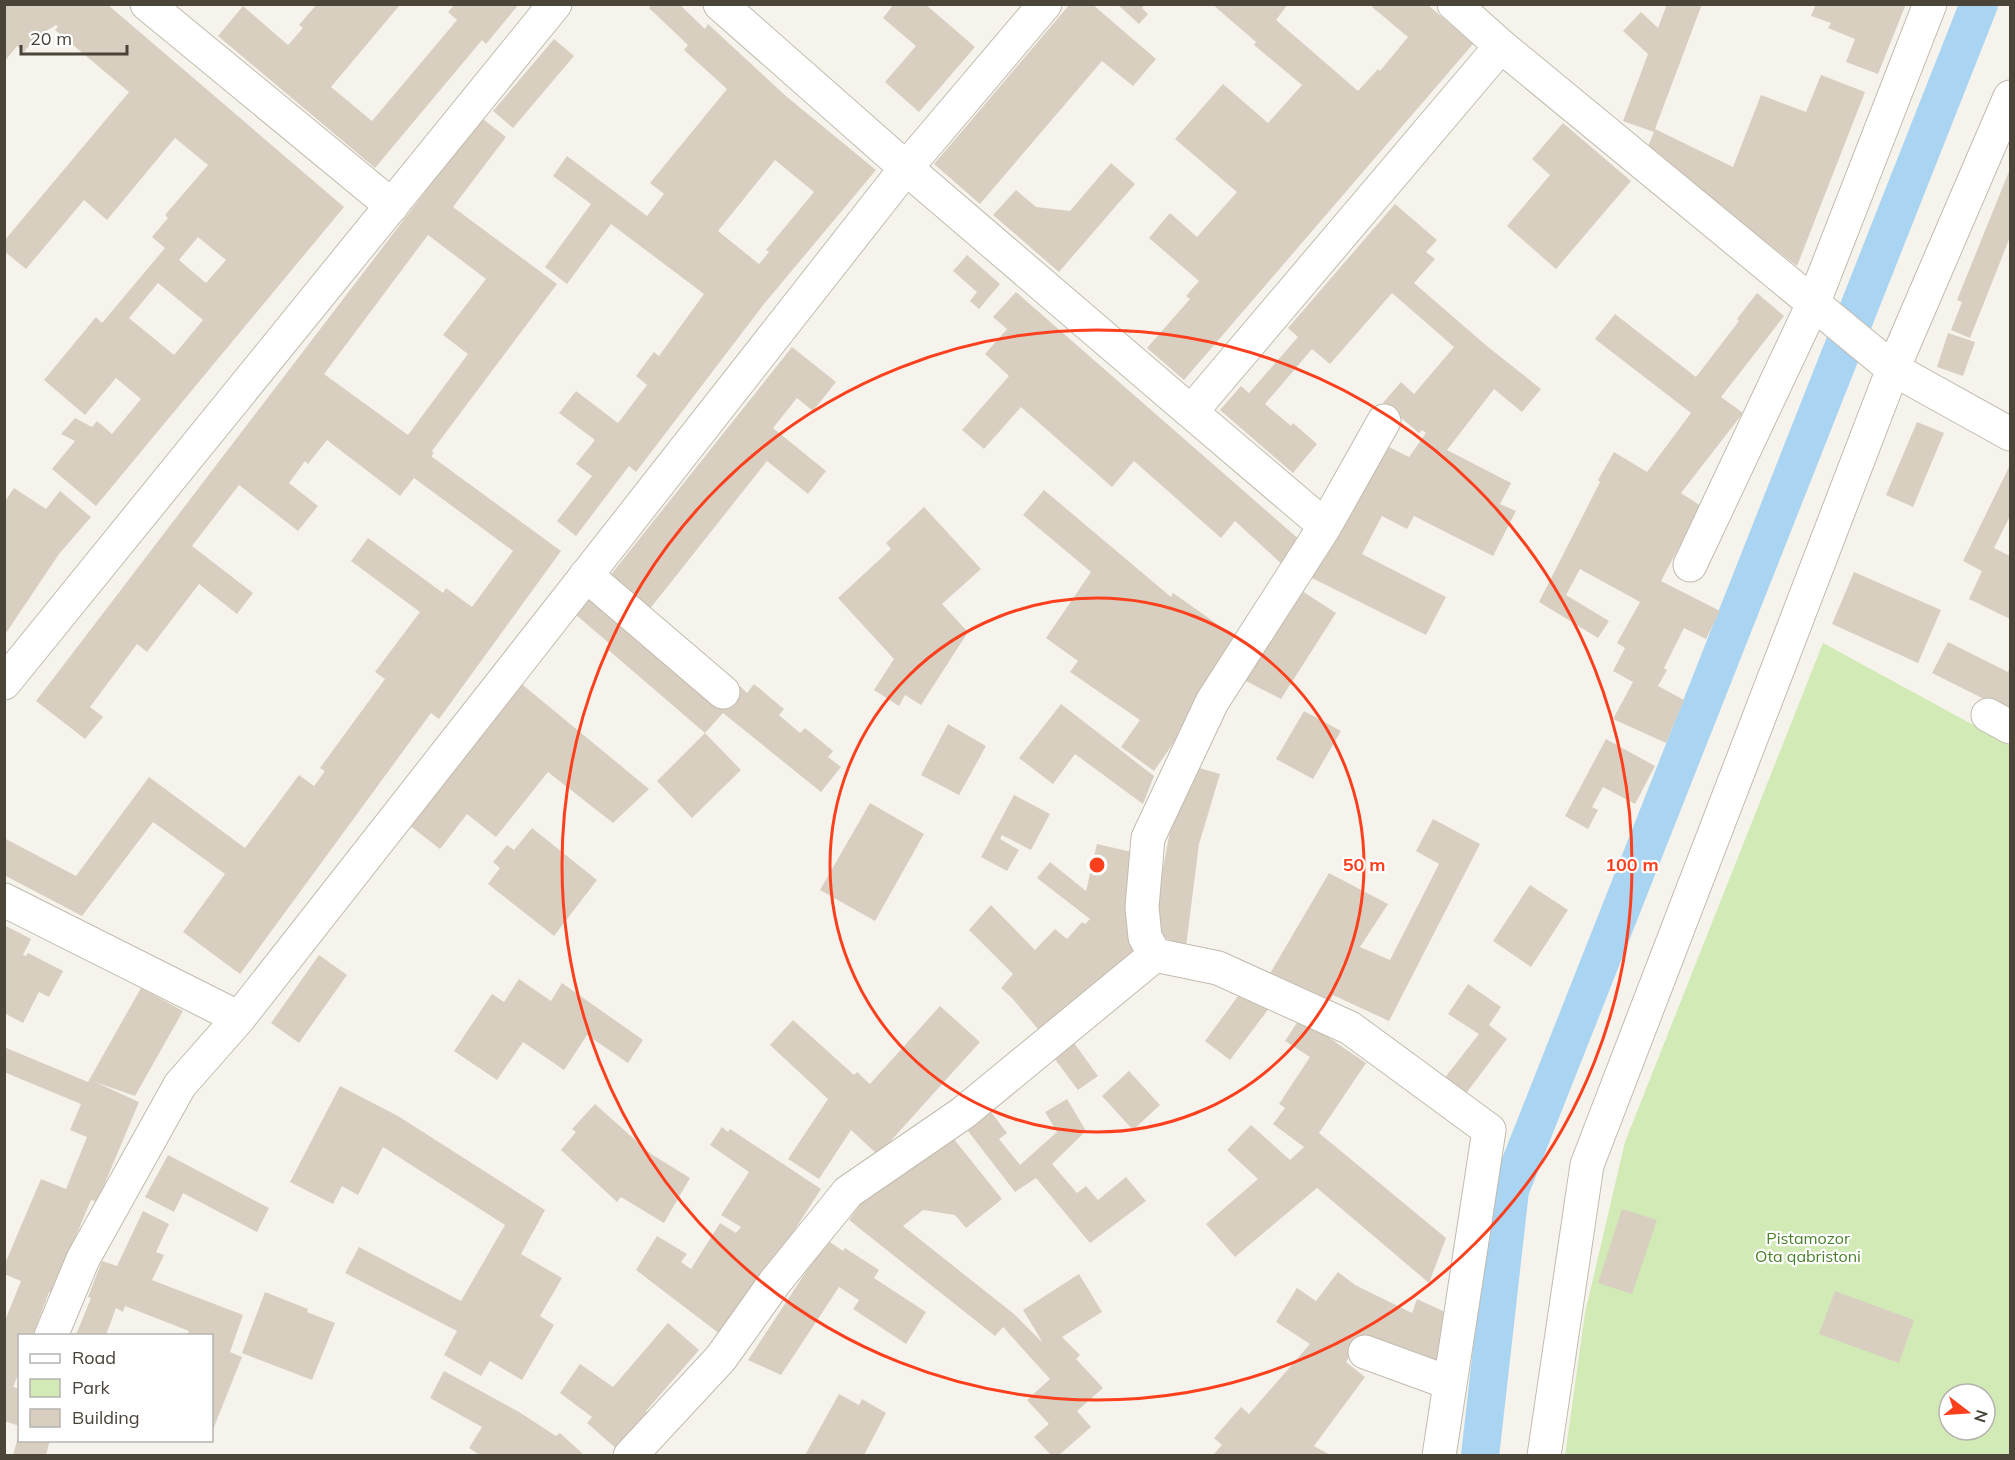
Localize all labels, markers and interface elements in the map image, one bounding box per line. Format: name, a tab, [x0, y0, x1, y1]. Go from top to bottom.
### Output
scale bar	[21, 18, 128, 56]
text: 20 m	[30, 27, 72, 50]
text: 50 m	[1343, 853, 1385, 876]
text: 100 m	[1605, 853, 1659, 876]
centre of rings	[1087, 855, 1107, 875]
park label: Pistamozor Ota qabristoni	[1755, 1228, 1861, 1266]
legend	[18, 1334, 213, 1442]
text: Road	[72, 1346, 116, 1369]
text: Park	[72, 1376, 111, 1399]
north arrow	[1937, 1382, 1997, 1442]
text: Building	[72, 1406, 140, 1429]
text: N	[1970, 1408, 1993, 1425]

